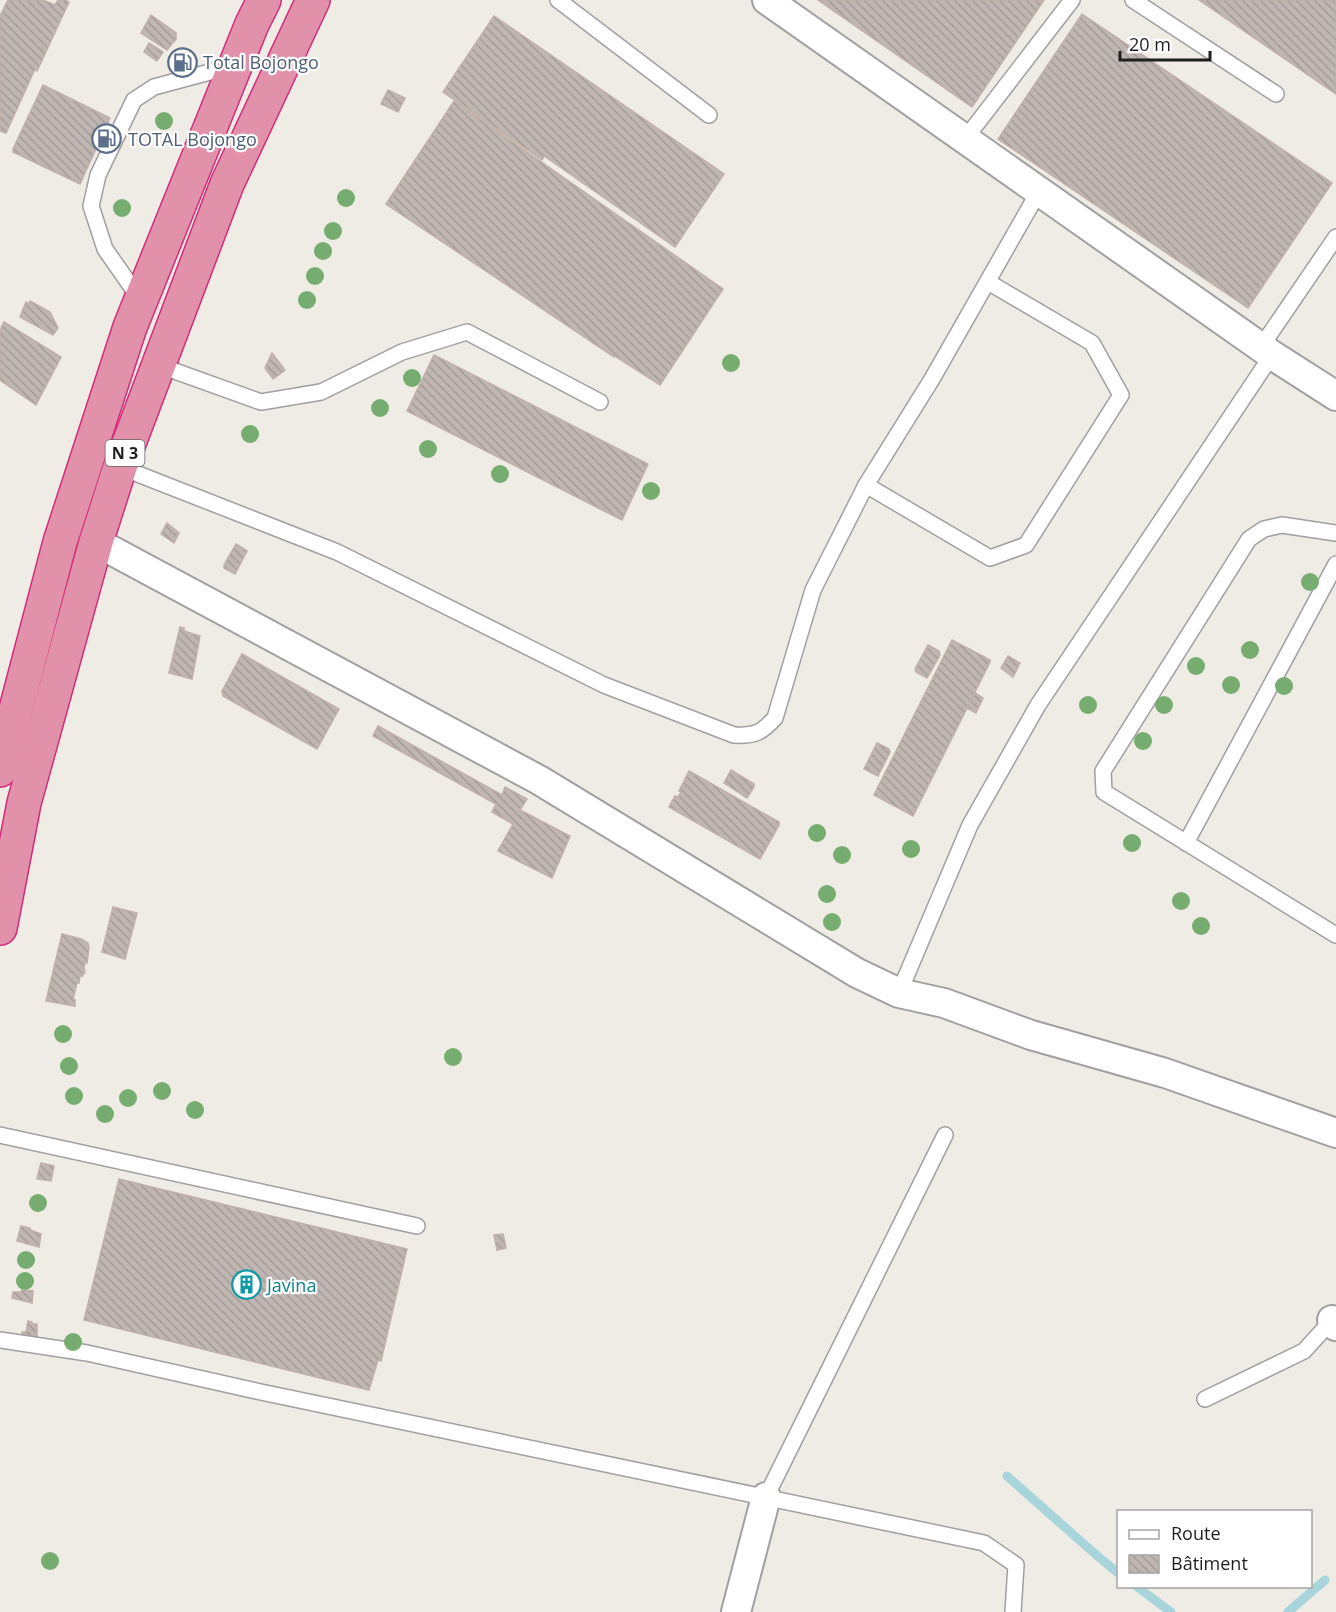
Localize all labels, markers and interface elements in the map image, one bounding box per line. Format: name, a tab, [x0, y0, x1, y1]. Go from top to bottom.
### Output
scale bar	[1120, 24, 1210, 62]
text: 20 m	[1129, 32, 1171, 56]
fuel station icon: Total Bojongo	[166, 46, 198, 78]
place label: Total Bojongo	[203, 50, 319, 74]
fuel station icon: TOTAL Bojongo	[91, 123, 123, 155]
place label: TOTAL Bojongo	[128, 127, 257, 151]
road number: N 3	[106, 440, 144, 466]
building icon: Javina	[230, 1269, 262, 1301]
place label: Javina	[265, 1273, 316, 1297]
legend	[1117, 1510, 1312, 1588]
text: Route	[1171, 1521, 1221, 1545]
text: Bâtiment	[1171, 1551, 1248, 1575]

